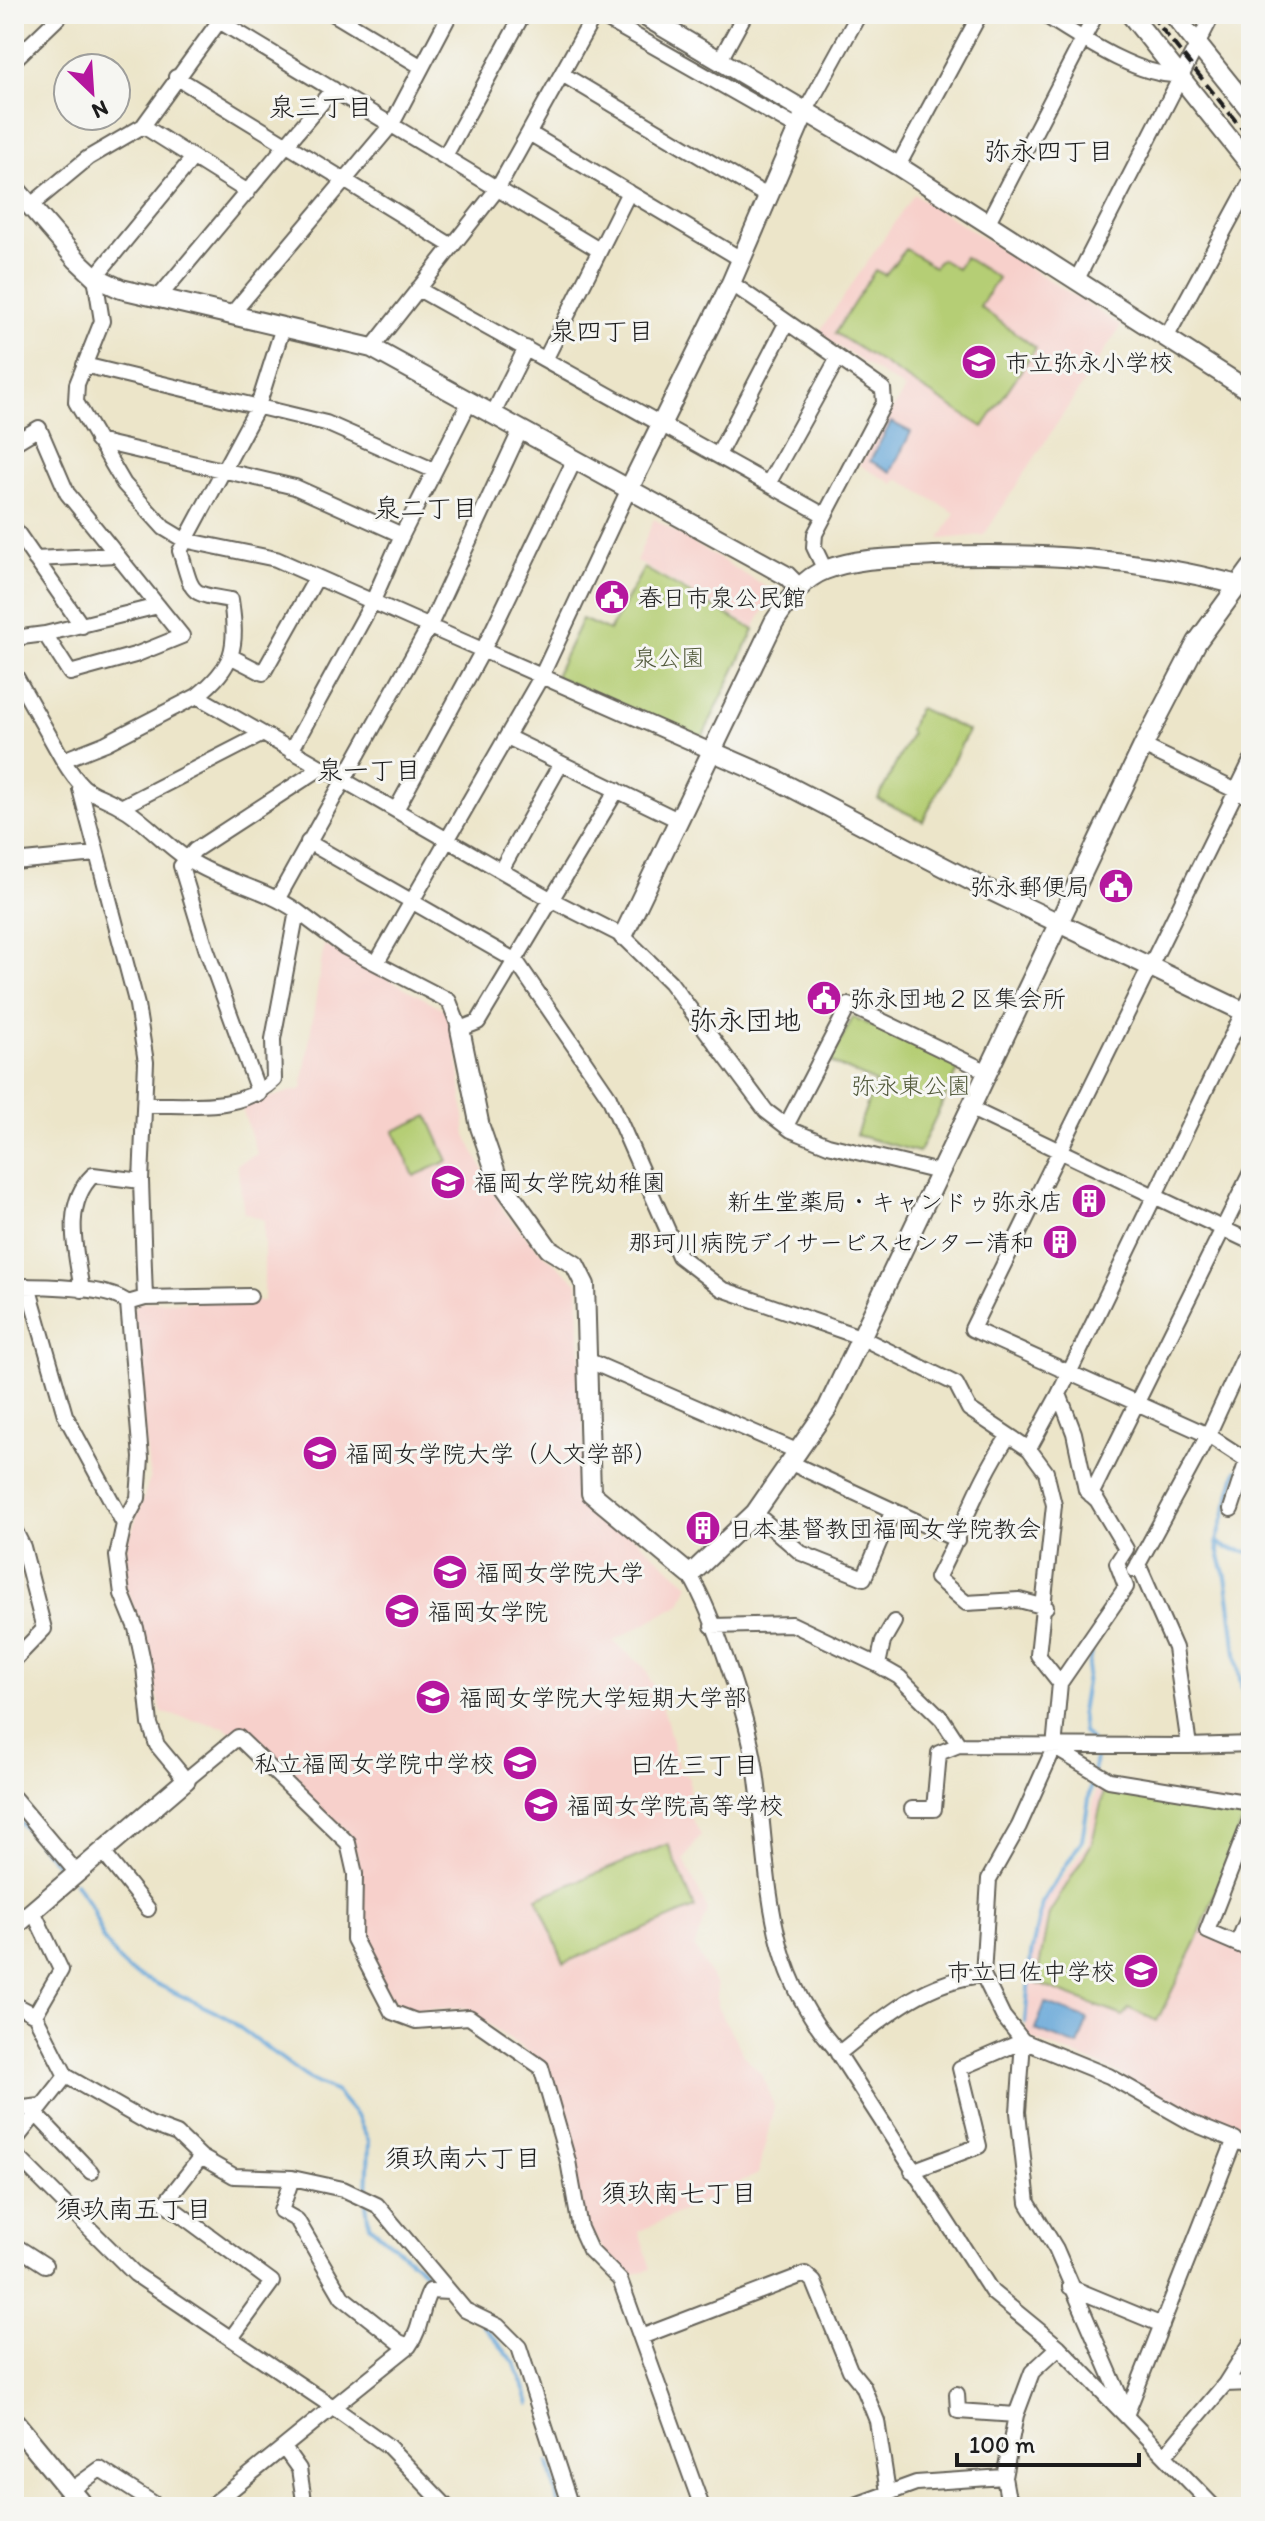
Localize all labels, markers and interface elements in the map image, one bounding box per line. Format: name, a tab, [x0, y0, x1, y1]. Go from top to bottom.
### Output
north arrow	[52, 52, 132, 132]
district label: 泉三丁目	[269, 91, 373, 123]
text: N	[88, 94, 113, 125]
district label: 弥永四丁目	[984, 135, 1114, 167]
district label: 泉四丁目	[550, 315, 654, 347]
school or university icon: 市立弥永小学校	[960, 343, 998, 381]
place label: 市立弥永小学校	[1005, 348, 1173, 377]
district label: 泉二丁目	[374, 492, 478, 524]
public building icon: 春日市泉公民館	[593, 578, 631, 616]
place label: 春日市泉公民館	[638, 583, 806, 612]
park label: 泉公園	[633, 643, 705, 672]
district label: 泉一丁目	[317, 754, 421, 786]
public building icon: 弥永郵便局	[1097, 867, 1135, 905]
place label: 弥永郵便局	[970, 872, 1090, 901]
public building icon: 弥永団地２区集会所	[805, 979, 843, 1017]
place label: 弥永団地２区集会所	[850, 984, 1066, 1013]
district label: 弥永団地	[689, 1003, 801, 1037]
park label: 弥永東公園	[851, 1071, 971, 1100]
school or university icon: 福岡女学院幼稚園	[429, 1163, 467, 1201]
place label: 福岡女学院幼稚園	[474, 1168, 666, 1197]
building icon: 新生堂薬局・キャンドゥ弥永店	[1070, 1182, 1108, 1220]
place label: 新生堂薬局・キャンドゥ弥永店	[727, 1187, 1063, 1216]
building icon: 那珂川病院デイサービスセンター清和	[1041, 1223, 1079, 1261]
place label: 那珂川病院デイサービスセンター清和	[628, 1228, 1034, 1257]
school or university icon: 福岡女学院大学（人文学部）	[301, 1434, 339, 1472]
place label: 福岡女学院大学（人文学部）	[346, 1439, 658, 1468]
building icon: 日本基督教団福岡女学院教会	[684, 1509, 722, 1547]
place label: 日本基督教団福岡女学院教会	[729, 1514, 1041, 1543]
school or university icon: 福岡女学院大学	[431, 1553, 469, 1591]
place label: 福岡女学院大学	[476, 1558, 644, 1587]
school or university icon: 福岡女学院	[383, 1592, 421, 1630]
place label: 福岡女学院	[428, 1597, 548, 1626]
school or university icon: 福岡女学院大学短期大学部	[414, 1678, 452, 1716]
place label: 福岡女学院大学短期大学部	[459, 1683, 747, 1712]
school or university icon: 私立福岡女学院中学校	[501, 1744, 539, 1782]
place label: 私立福岡女学院中学校	[254, 1749, 494, 1778]
district label: 曰佐三丁目	[629, 1749, 759, 1781]
school or university icon: 福岡女学院高等学校	[522, 1786, 560, 1824]
place label: 福岡女学院高等学校	[567, 1791, 783, 1820]
school or university icon: 市立曰佐中学校	[1122, 1952, 1160, 1990]
place label: 市立曰佐中学校	[947, 1957, 1115, 1986]
district label: 須玖南六丁目	[385, 2142, 541, 2174]
district label: 須玖南七丁目	[601, 2177, 757, 2209]
district label: 須玖南五丁目	[56, 2193, 212, 2225]
scale bar	[957, 2417, 1139, 2467]
text: 100 m	[969, 2430, 1035, 2459]

